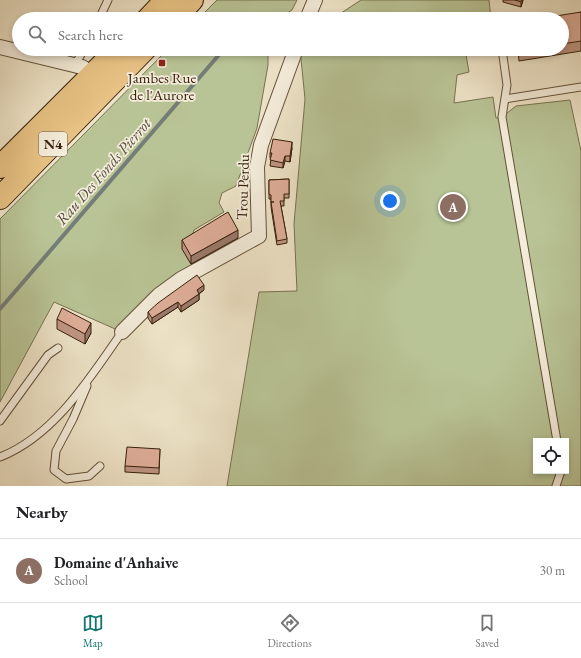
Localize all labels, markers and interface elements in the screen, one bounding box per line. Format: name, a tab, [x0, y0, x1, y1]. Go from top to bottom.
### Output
search box	[12, 12, 569, 56]
icon: search	[26, 23, 48, 45]
text: Search here	[58, 25, 123, 44]
marker: Jambes Rue de l'Aurore	[157, 58, 167, 68]
place label: Jambes Rue de l'Aurore	[126, 68, 196, 104]
water label: Rau Des Fonds Pierrot	[51, 112, 157, 229]
road number: N4	[39, 132, 67, 156]
street label: Trou Perdu	[232, 154, 253, 220]
your location	[380, 191, 400, 211]
pin: A	[440, 192, 466, 222]
map controls	[533, 438, 569, 474]
button: locate	[533, 438, 569, 474]
text: Nearby	[16, 501, 68, 523]
text: Domaine d'Anhaive	[54, 553, 178, 572]
text: A	[24, 562, 34, 579]
text: 30 m	[540, 562, 565, 579]
text: School	[54, 572, 88, 589]
tab: Map	[82, 612, 104, 650]
tab: Directions	[268, 612, 312, 650]
tab: Saved	[476, 612, 499, 650]

